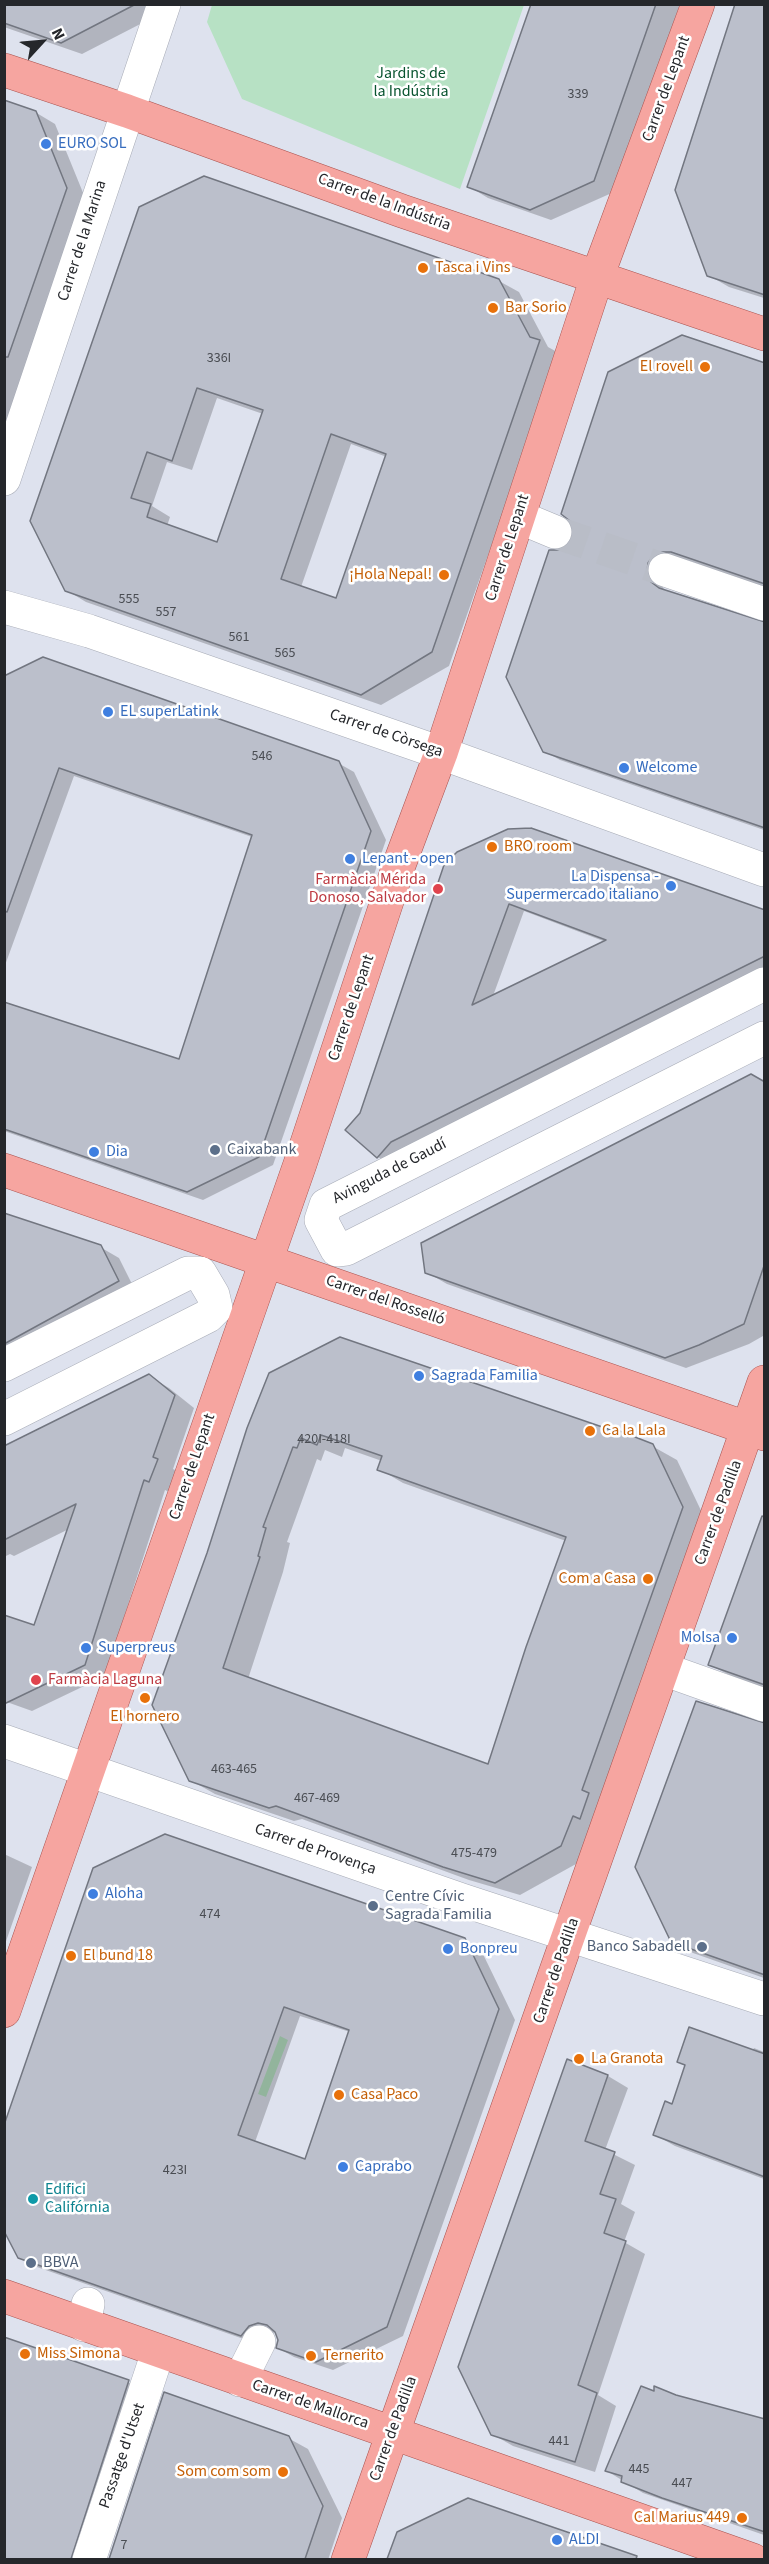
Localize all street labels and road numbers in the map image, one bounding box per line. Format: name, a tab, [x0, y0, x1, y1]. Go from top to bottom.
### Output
street label: Carrer de Lepant	[639, 33, 695, 145]
street label: Carrer de la Indústria	[315, 170, 453, 236]
street label: Carrer de la Marina	[54, 178, 112, 304]
street label: Carrer de Lepant	[482, 492, 534, 604]
street label: Carrer de Còrsega	[327, 706, 445, 762]
street label: Carrer de Lepant	[325, 952, 379, 1064]
street label: Avinguda de Gaudí	[330, 1135, 450, 1209]
street label: Carrer del Rosselló	[323, 1272, 447, 1330]
street label: Carrer de Lepant	[166, 1411, 220, 1523]
street label: Carrer de Padilla	[691, 1458, 747, 1568]
street label: Carrer de Provença	[252, 1820, 378, 1880]
street label: Carrer de Padilla	[530, 1916, 584, 2026]
street label: Carrer de Padilla	[366, 2374, 422, 2484]
street label: Carrer de Mallorca	[249, 2376, 371, 2434]
street label: Passatge d'Utset	[96, 2401, 150, 2511]

